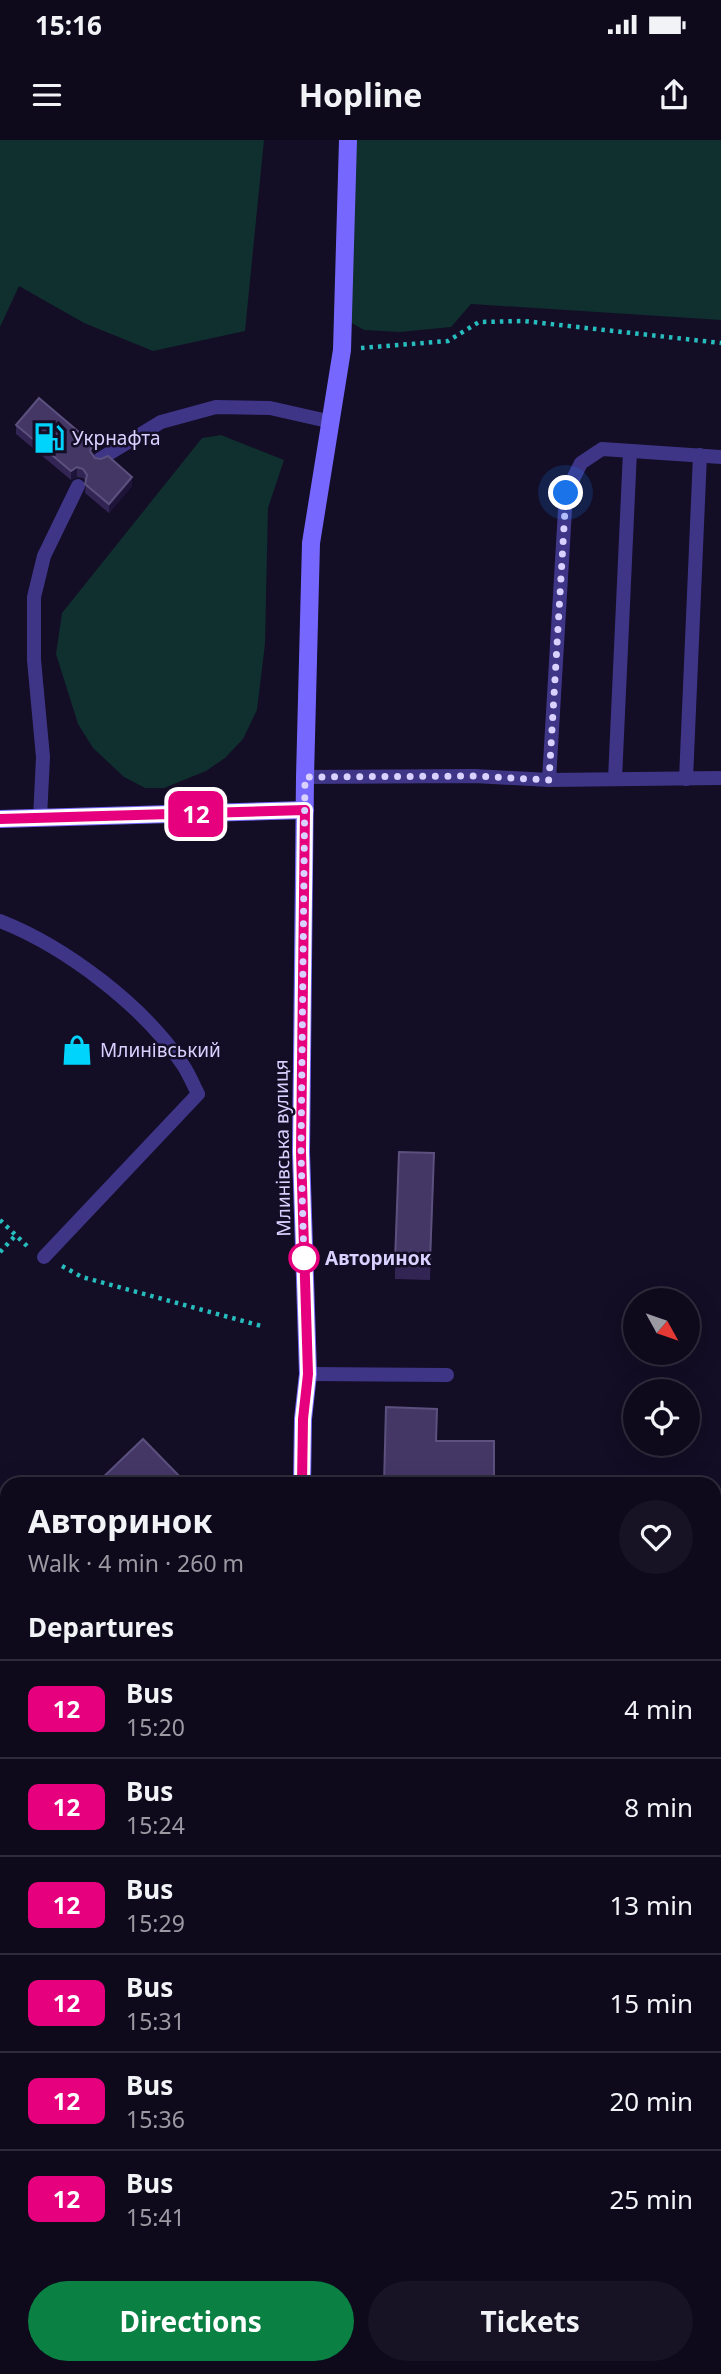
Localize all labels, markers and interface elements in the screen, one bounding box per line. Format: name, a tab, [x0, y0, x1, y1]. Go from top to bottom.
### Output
text: 15:16	[35, 7, 102, 43]
text: Hopline	[299, 73, 422, 116]
icon: menu	[28, 76, 66, 114]
icon: share	[655, 76, 693, 114]
fuel station icon: Укрнафта	[32, 421, 66, 455]
place label: Укрнафта	[72, 425, 161, 451]
your location	[548, 475, 583, 510]
line badge: 12	[164, 791, 228, 837]
text: 12	[182, 797, 210, 830]
shop icon: Млинівський	[60, 1033, 94, 1067]
place label: Млинівський	[100, 1037, 221, 1063]
street label: Млинівська вулиця	[267, 1059, 297, 1237]
marker: Авторинок	[289, 1243, 319, 1273]
place label: Авторинок	[325, 1245, 432, 1271]
north arrow	[623, 1288, 700, 1365]
map controls	[623, 1288, 700, 1456]
button: locate	[623, 1379, 700, 1456]
text: Авторинок	[28, 1498, 213, 1543]
button: heart	[619, 1500, 693, 1574]
text: Walk · 4 min · 260 m	[28, 1547, 244, 1579]
text: Departures	[28, 1609, 174, 1645]
text: Bus	[126, 1675, 173, 1711]
text: 4 min	[624, 1691, 693, 1727]
text: 12	[53, 1692, 80, 1725]
text: 15:20	[126, 1711, 185, 1743]
text: Bus	[126, 1773, 173, 1809]
text: 8 min	[624, 1789, 693, 1825]
text: 12	[53, 1790, 80, 1823]
text: 15:24	[126, 1809, 185, 1841]
text: Bus	[126, 1871, 173, 1907]
text: 13 min	[609, 1887, 693, 1923]
text: 12	[53, 1888, 80, 1921]
text: 15:29	[126, 1907, 185, 1939]
text: Bus	[126, 1969, 173, 2005]
text: 15 min	[609, 1985, 693, 2021]
text: 12	[53, 1986, 80, 2019]
text: 15:31	[126, 2005, 185, 2037]
text: Bus	[126, 2067, 173, 2103]
text: 20 min	[609, 2083, 693, 2119]
text: 12	[53, 2084, 80, 2117]
text: 15:36	[126, 2103, 185, 2135]
text: Bus	[126, 2165, 173, 2201]
text: 25 min	[609, 2181, 693, 2217]
text: 12	[53, 2182, 80, 2215]
text: 15:41	[126, 2201, 185, 2233]
button: Directions	[28, 2281, 354, 2361]
button: Tickets	[368, 2281, 693, 2361]

